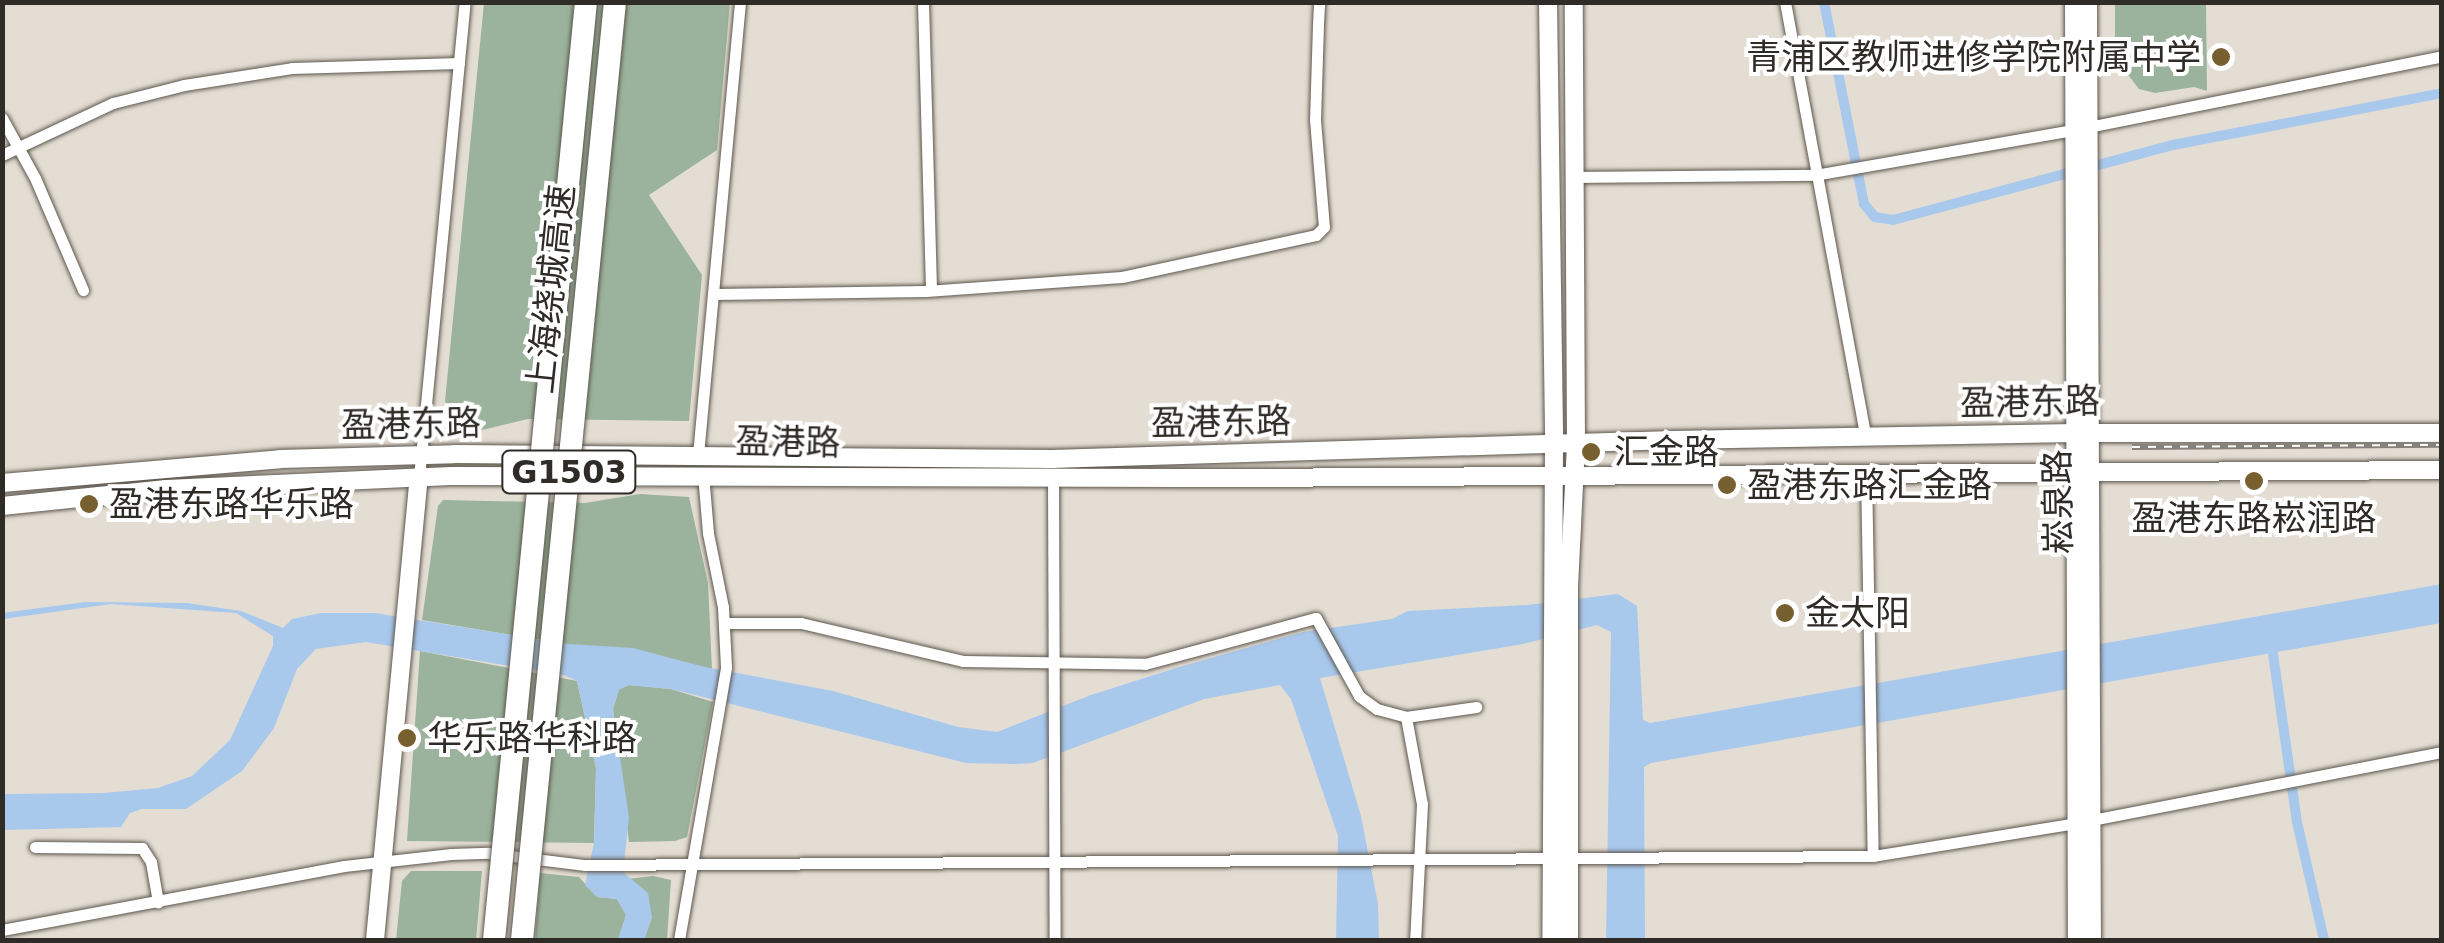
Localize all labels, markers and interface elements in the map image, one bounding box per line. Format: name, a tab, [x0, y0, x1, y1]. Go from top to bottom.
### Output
place label: 青浦区教师进修学院附属中学	[1746, 36, 2201, 78]
marker: 青浦区教师进修学院附属中学	[2210, 46, 2232, 68]
street label: 上海绕城高速	[519, 182, 583, 396]
street label: 盈港东路	[1960, 380, 2100, 424]
street label: 盈港东路	[1151, 400, 1291, 444]
street label: 盈港东路	[341, 402, 481, 446]
street label: 盈港路	[735, 420, 841, 464]
place label: 汇金路	[1614, 431, 1719, 473]
marker: 汇金路	[1578, 439, 1604, 465]
road number: G1503	[499, 445, 639, 499]
street label: 崧泉路	[2036, 449, 2080, 555]
place label: 盈港东路汇金路	[1747, 464, 1992, 506]
marker: 盈港东路崧润路	[2243, 470, 2265, 492]
marker: 盈港东路汇金路	[1716, 474, 1738, 496]
place label: 盈港东路华乐路	[109, 483, 354, 525]
marker: 盈港东路华乐路	[78, 493, 100, 515]
place label: 盈港东路崧润路	[2132, 497, 2376, 539]
place label: 金太阳	[1805, 592, 1910, 634]
marker: 金太阳	[1774, 602, 1796, 624]
place label: 华乐路华科路	[427, 717, 637, 759]
marker: 华乐路华科路	[396, 727, 418, 749]

